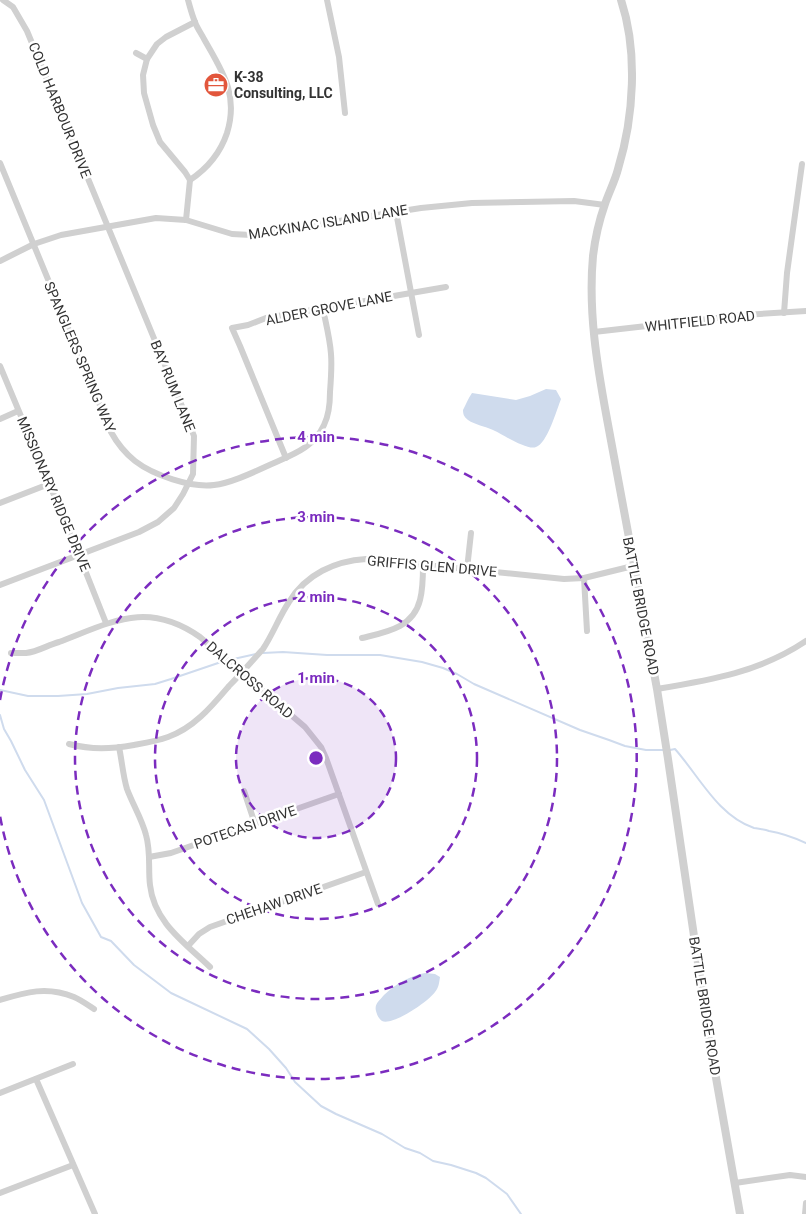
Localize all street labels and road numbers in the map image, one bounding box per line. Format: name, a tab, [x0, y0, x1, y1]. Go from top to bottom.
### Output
street label: COLD HARBOUR DRIVE	[25, 40, 95, 180]
street label: MACKINAC ISLAND LANE	[247, 201, 409, 243]
street label: SPANGLERS SPRING WAY	[41, 279, 119, 435]
street label: ALDER GROVE LANE	[264, 288, 394, 328]
street label: WHITFIELD ROAD	[644, 307, 756, 335]
street label: BAY RUM LANE	[147, 338, 199, 434]
street label: MISSIONARY RIDGE DRIVE	[14, 414, 94, 574]
street label: BATTLE BRIDGE ROAD	[620, 536, 662, 676]
street label: GRIFFIS GLEN DRIVE	[367, 552, 498, 580]
street label: DALCROSS ROAD	[204, 638, 296, 722]
street label: POTECASI DRIVE	[192, 802, 298, 852]
street label: CHEHAW DRIVE	[224, 880, 324, 928]
street label: BATTLE BRIDGE ROAD	[686, 935, 724, 1077]

